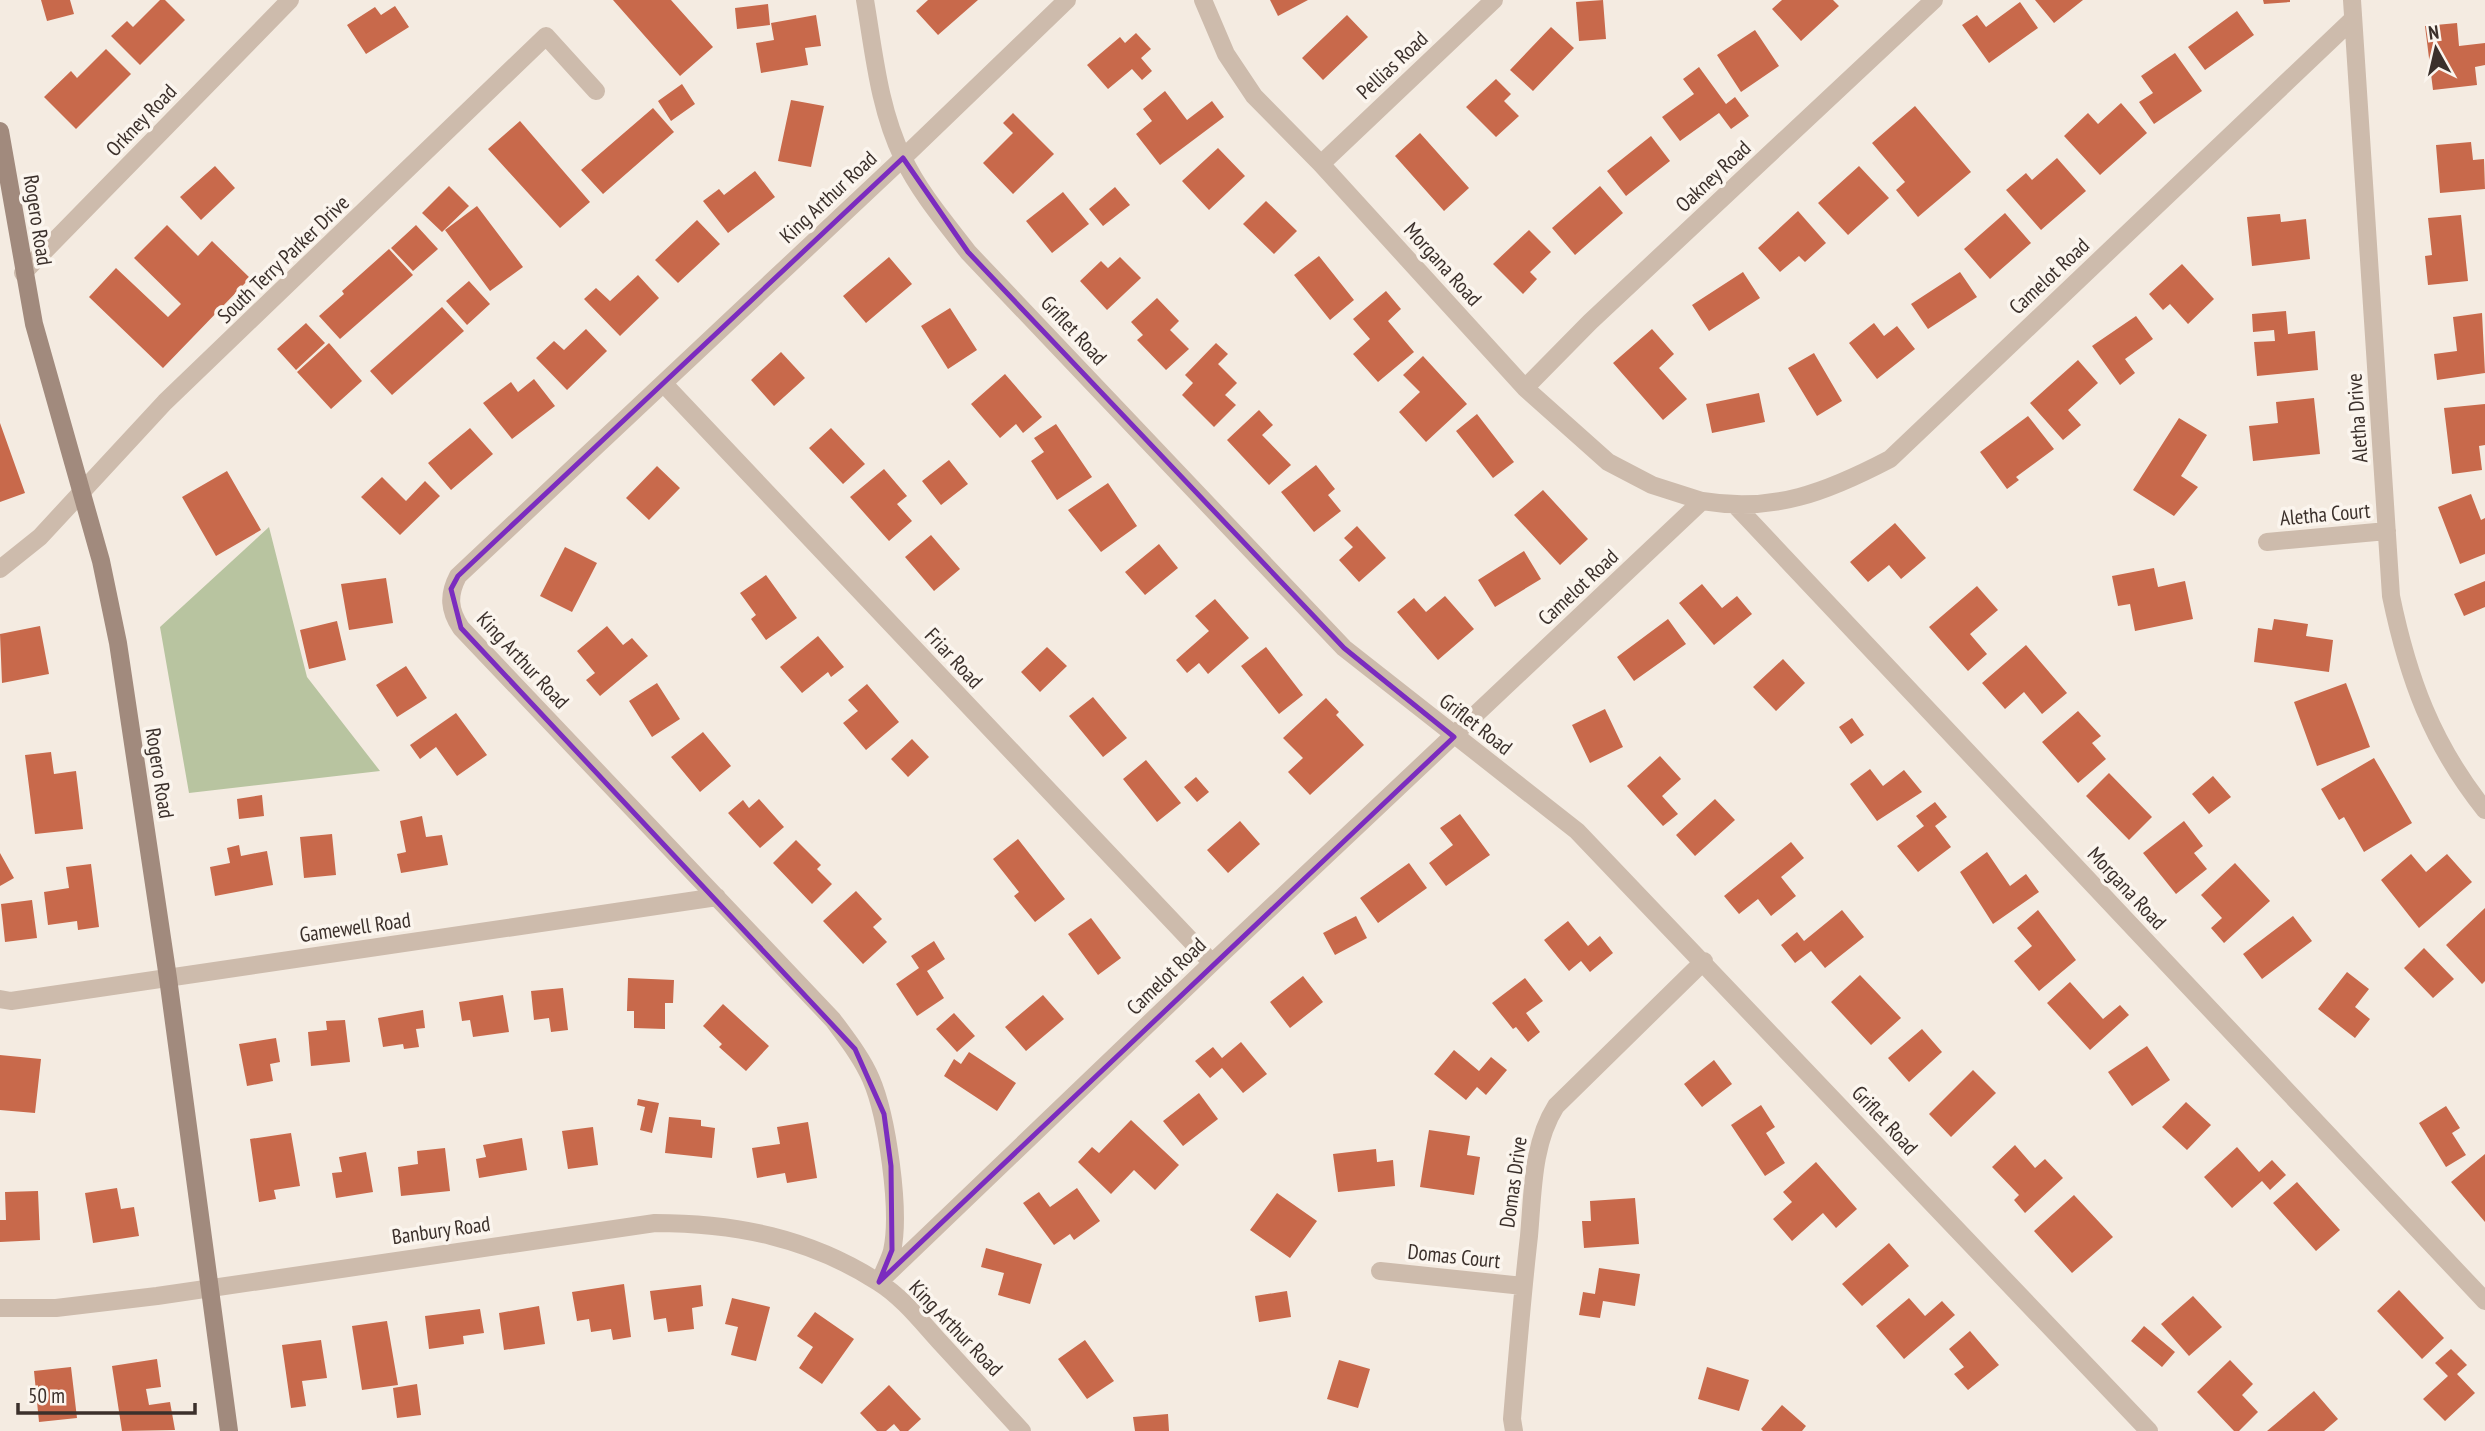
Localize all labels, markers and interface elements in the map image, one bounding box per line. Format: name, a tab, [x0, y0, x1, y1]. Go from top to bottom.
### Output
north arrow	[2401, 14, 2471, 84]
text: N	[2427, 20, 2440, 45]
street label: Pellias Road	[1351, 25, 1433, 105]
street label: Orkney Road	[100, 78, 182, 162]
street label: Oakney Road	[1670, 134, 1756, 218]
street label: King Arthur Road	[774, 145, 882, 249]
street label: Rogero Road	[18, 173, 58, 267]
street label: South Terry Parker Drive	[211, 189, 355, 329]
street label: Morgana Road	[1398, 216, 1488, 312]
street label: Camelot Road	[2003, 232, 2095, 320]
street label: Griflet Road	[1035, 290, 1113, 370]
street label: Aletha Drive	[2340, 372, 2374, 464]
street label: Aletha Court	[2279, 497, 2372, 531]
street label: Camelot Road	[1532, 543, 1624, 631]
street label: King Arthur Road	[471, 606, 575, 714]
street label: Friar Road	[919, 622, 989, 694]
street label: Griflet Road	[1434, 687, 1518, 761]
street label: Rogero Road	[140, 726, 180, 820]
street label: Morgana Road	[2082, 841, 2172, 935]
street label: Gamewell Road	[298, 906, 412, 948]
street label: Camelot Road	[1121, 932, 1211, 1020]
street label: Griflet Road	[1846, 1080, 1924, 1160]
street label: Domas Drive	[1493, 1135, 1533, 1229]
street label: Banbury Road	[390, 1210, 492, 1250]
street label: Domas Court	[1406, 1238, 1502, 1274]
street label: King Arthur Road	[903, 1274, 1009, 1382]
scale bar	[18, 1372, 194, 1416]
text: 50 m	[28, 1382, 65, 1409]

